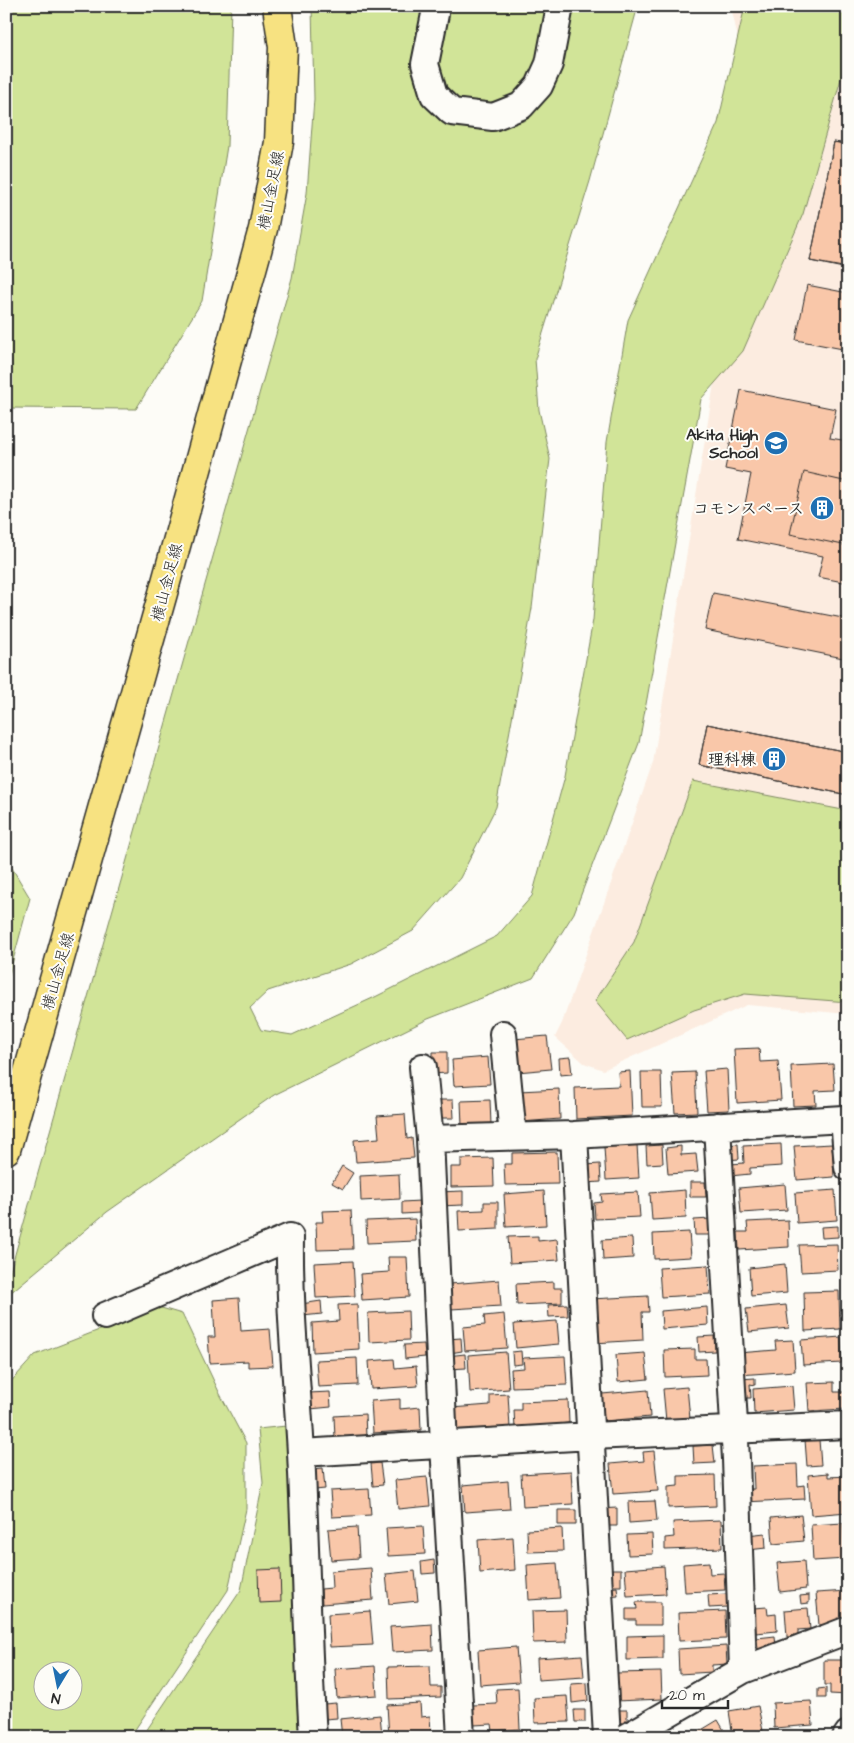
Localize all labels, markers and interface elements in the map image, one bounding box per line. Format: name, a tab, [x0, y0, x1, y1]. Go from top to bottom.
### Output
street label: 横山金足線	[253, 149, 289, 232]
place label: Akita High School	[686, 424, 759, 464]
school or university icon: Akita High School	[763, 430, 789, 456]
building icon: コモンスペース	[809, 495, 835, 521]
place label: コモンスペース	[693, 498, 804, 520]
street label: 横山金足線	[146, 541, 188, 624]
building icon: 理科棟	[761, 746, 787, 772]
place label: 理科棟	[708, 749, 757, 771]
street label: 横山金足線	[36, 930, 80, 1013]
north arrow	[32, 1660, 82, 1710]
scale bar	[662, 1678, 728, 1710]
text: 20 m	[669, 1685, 705, 1706]
text: N	[50, 1687, 62, 1708]

